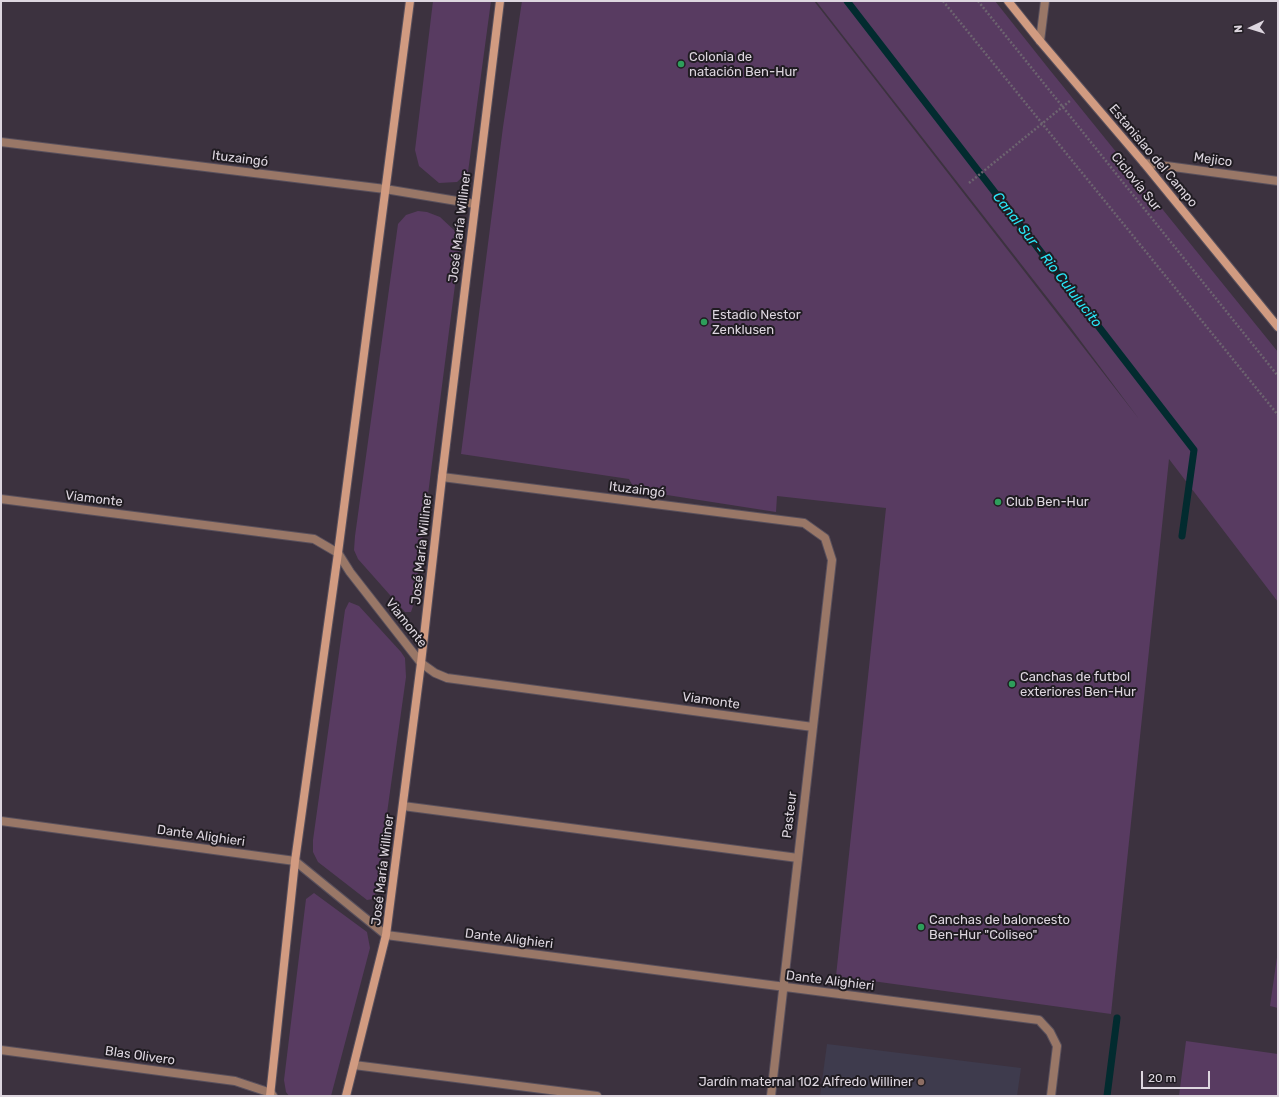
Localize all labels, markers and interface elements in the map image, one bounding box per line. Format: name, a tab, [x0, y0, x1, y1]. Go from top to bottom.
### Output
north arrow	[1231, 8, 1271, 48]
text: N	[1232, 24, 1245, 33]
place label: Colonia de natación Ben-Hur	[689, 49, 797, 80]
marker: Colonia de natación Ben-Hur	[676, 59, 686, 69]
street label: Estanislao del Campo	[1105, 101, 1201, 211]
street label: Ituzaingó	[211, 148, 269, 170]
street label: Ciclovía Sur	[1108, 150, 1164, 214]
street label: Mejico	[1193, 150, 1233, 170]
street label: José María Williner	[445, 171, 475, 283]
water label: Canal Sur - Rio Cululucito	[989, 189, 1105, 331]
place label: Estadio Nestor Zenklusen	[712, 307, 801, 338]
marker: Estadio Nestor Zenklusen	[699, 317, 709, 327]
street label: Ituzaingó	[608, 479, 666, 501]
street label: Viamonte	[64, 488, 124, 510]
street label: José María Williner	[408, 493, 436, 605]
place label: Club Ben-Hur	[1006, 494, 1089, 510]
marker: Club Ben-Hur	[993, 497, 1003, 507]
street label: Viamonte	[382, 595, 430, 651]
place label: Canchas de futbol exteriores Ben-Hur	[1020, 669, 1136, 700]
marker: Canchas de futbol exteriores Ben-Hur	[1007, 679, 1017, 689]
street label: Viamonte	[681, 689, 741, 713]
street label: Pasteur	[779, 791, 801, 839]
street label: José María Williner	[368, 814, 398, 926]
street label: Dante Alighieri	[156, 822, 246, 850]
place label: Canchas de baloncesto Ben-Hur "Coliseo"	[929, 912, 1070, 943]
marker: Canchas de baloncesto Ben-Hur "Coliseo"	[916, 922, 926, 932]
street label: Dante Alighieri	[464, 926, 554, 952]
street label: Dante Alighieri	[785, 968, 875, 994]
street label: Blas Olivero	[104, 1043, 176, 1069]
scale bar	[1143, 1063, 1212, 1089]
text: 20 m	[1148, 1071, 1176, 1085]
place label: Jardín maternal 102 Alfredo Williner	[698, 1074, 913, 1090]
marker: Jardín maternal 102 Alfredo Williner	[916, 1077, 926, 1087]

